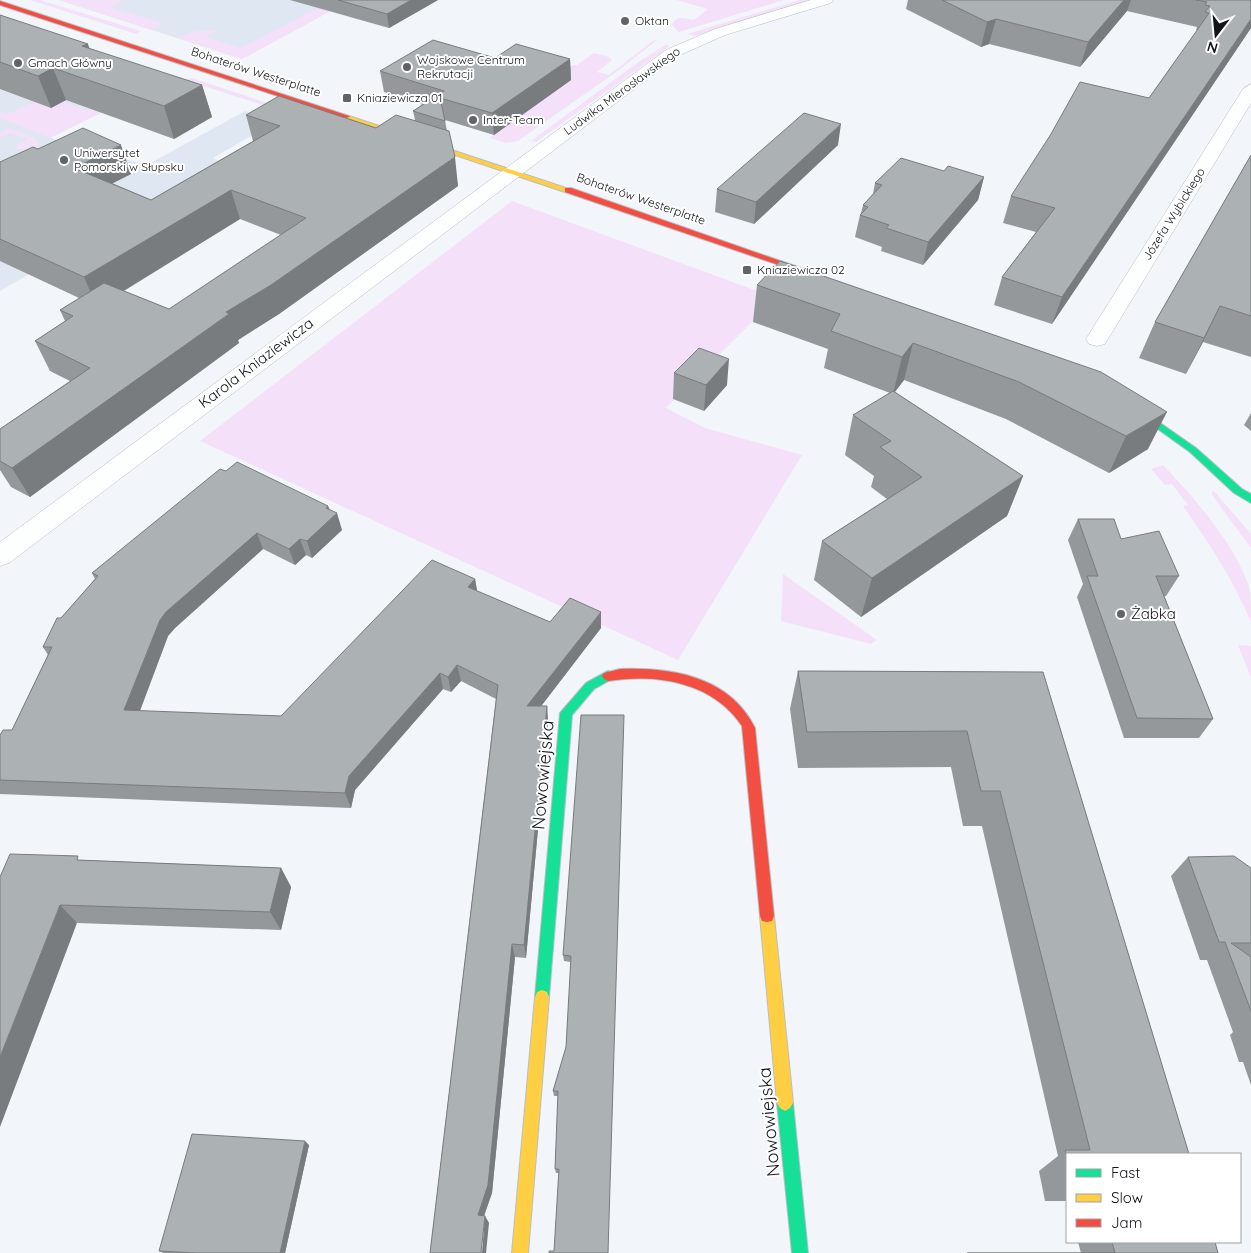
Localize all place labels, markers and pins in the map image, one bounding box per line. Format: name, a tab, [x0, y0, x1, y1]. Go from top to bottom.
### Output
place label: Oktan	[635, 13, 669, 28]
marker: Oktan	[619, 15, 631, 27]
place label: Wojskowe Centrum Rekrutacji	[417, 52, 525, 81]
place label: Gmach Główny	[28, 55, 112, 70]
marker: Gmach Główny	[12, 57, 24, 69]
marker: Wojskowe Centrum Rekrutacji	[401, 61, 413, 73]
place label: Kniaziewicza 01	[357, 90, 443, 105]
marker: Kniaziewicza 01	[341, 92, 353, 104]
place label: Inter-Team	[483, 112, 544, 127]
marker: Inter-Team	[467, 114, 479, 126]
place label: Uniwersytet Pomorski w Słupsku	[74, 145, 184, 174]
marker: Uniwersytet Pomorski w Słupsku	[58, 154, 70, 166]
place label: Kniaziewicza 02	[757, 262, 845, 277]
marker: Kniaziewicza 02	[741, 264, 753, 276]
place label: Żabka	[1131, 604, 1176, 623]
marker: Żabka	[1115, 608, 1127, 620]

